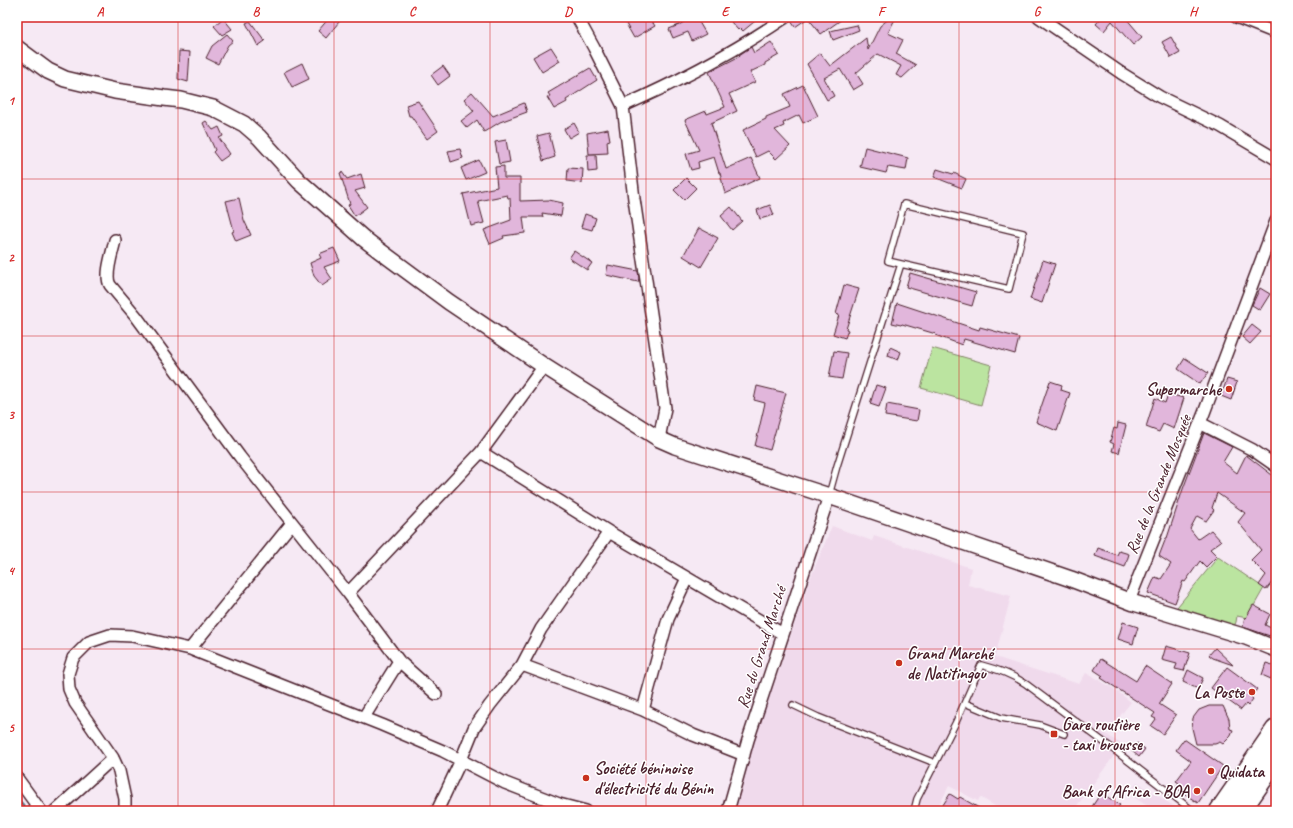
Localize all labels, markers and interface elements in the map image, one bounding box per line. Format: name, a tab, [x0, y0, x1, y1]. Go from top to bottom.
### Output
text: A	[97, 4, 105, 20]
text: B	[253, 4, 261, 20]
text: C	[409, 4, 417, 20]
text: D	[564, 4, 573, 20]
text: E	[722, 4, 731, 20]
text: F	[878, 4, 887, 20]
text: G	[1034, 4, 1042, 20]
text: H	[1189, 4, 1199, 20]
text: 1	[8, 93, 16, 109]
text: 2	[8, 250, 15, 266]
place label: Supermarche	[1146, 379, 1223, 400]
marker: Supermarche	[1224, 384, 1234, 394]
text: 3	[8, 407, 15, 423]
street label: Rue de la Grande Mosquée	[1121, 410, 1197, 557]
text: 4	[8, 563, 16, 579]
street label: Rue du Grand Marché	[732, 581, 792, 711]
place label: Grand Marché de Natitingou	[907, 643, 995, 684]
marker: Grand Marché de Natitingou	[894, 658, 904, 668]
place label: La Poste	[1194, 682, 1245, 703]
marker: La Poste	[1247, 687, 1257, 697]
place label: Gare routière - taxi brousse	[1062, 714, 1143, 755]
text: 5	[8, 720, 15, 736]
marker: Gare routière - taxi brousse	[1049, 729, 1059, 739]
place label: Société béninoise d'électricité du Bénin	[594, 758, 715, 799]
place label: Quidata	[1219, 761, 1266, 782]
marker: Quidata	[1206, 766, 1216, 776]
marker: Société béninoise d'électricité du Bénin	[581, 773, 591, 783]
place label: Bank of Africa - BOA	[1062, 781, 1190, 802]
marker: Bank of Africa - BOA	[1192, 786, 1202, 796]

